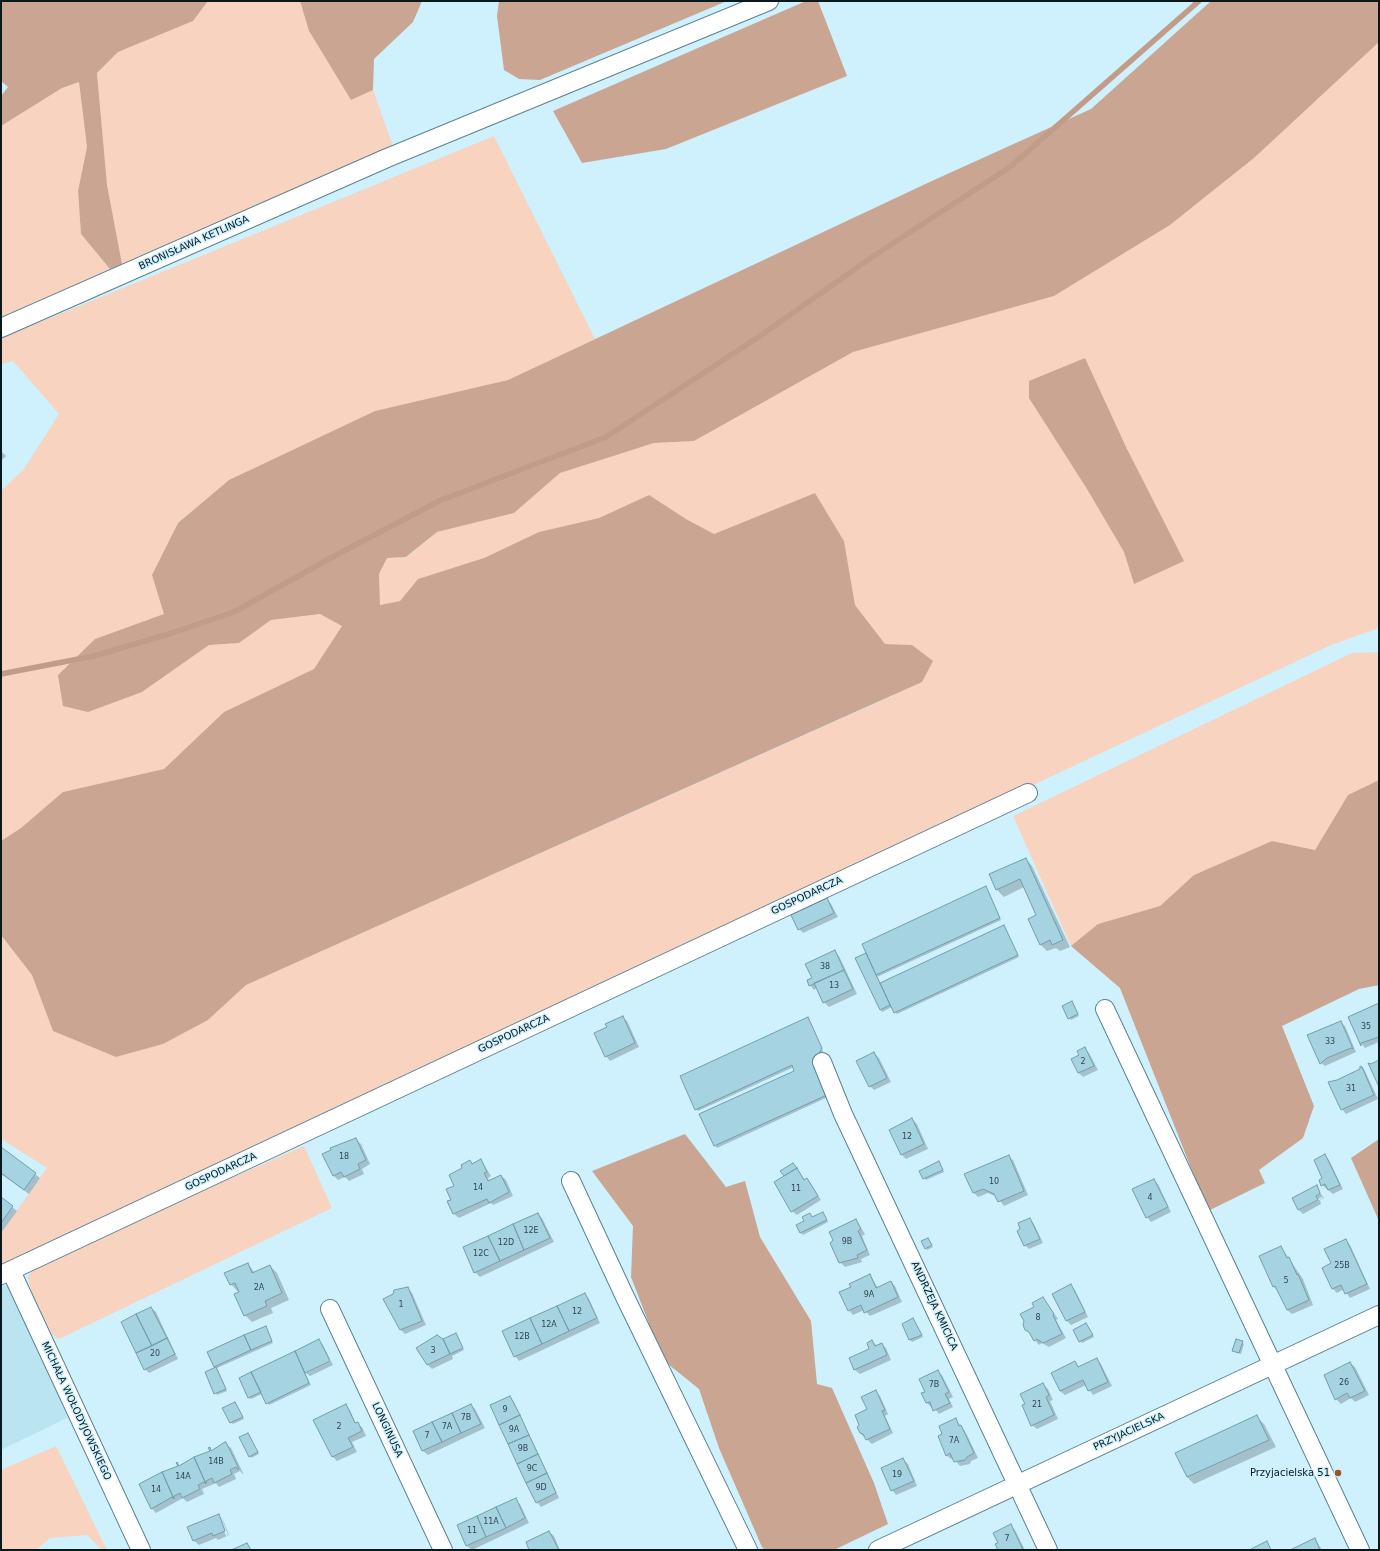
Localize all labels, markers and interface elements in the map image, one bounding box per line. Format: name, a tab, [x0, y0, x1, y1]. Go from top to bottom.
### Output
street label: BRONISŁAWA KETLINGA	[137, 213, 251, 273]
street label: GOSPODARCZA	[769, 874, 845, 918]
house number: 38	[820, 962, 830, 972]
house number: 13	[829, 981, 839, 991]
street label: GOSPODARCZA	[476, 1012, 552, 1056]
house number: 35	[1361, 1022, 1371, 1032]
house number: 33	[1325, 1037, 1335, 1047]
house number: 2	[1080, 1057, 1086, 1067]
house number: 31	[1346, 1084, 1356, 1094]
house number: 12	[902, 1132, 912, 1142]
street label: GOSPODARCZA	[183, 1150, 259, 1194]
house number: 18	[339, 1152, 349, 1162]
house number: 10	[989, 1177, 999, 1187]
house number: 14	[473, 1183, 483, 1193]
house number: 11	[791, 1184, 801, 1194]
house number: 4	[1147, 1193, 1153, 1203]
house number: 12E	[523, 1226, 539, 1236]
house number: 9B	[842, 1237, 852, 1247]
house number: 12D	[498, 1238, 514, 1248]
house number: 12C	[473, 1249, 489, 1259]
street label: ANDRZEJA KMICICA	[908, 1260, 960, 1352]
house number: 25B	[1334, 1261, 1350, 1271]
house number: 5	[1283, 1276, 1289, 1286]
house number: 2A	[254, 1283, 264, 1293]
house number: 9A	[864, 1290, 874, 1300]
house number: 1	[398, 1300, 404, 1310]
house number: 12	[572, 1307, 582, 1317]
house number: 8	[1035, 1313, 1041, 1323]
house number: 12A	[541, 1320, 557, 1330]
house number: 12B	[514, 1332, 530, 1342]
street label: MICHAŁA WOŁODYJOWSKIEGO	[39, 1340, 113, 1482]
house number: 3	[430, 1346, 436, 1356]
house number: 20	[150, 1349, 160, 1359]
house number: 26	[1339, 1378, 1349, 1388]
house number: 7B	[929, 1380, 939, 1390]
house number: 21	[1032, 1400, 1042, 1410]
street label: LONGINUSA	[369, 1401, 405, 1459]
house number: 9	[502, 1405, 508, 1415]
street label: PRZYJACIELSKA	[1092, 1410, 1166, 1454]
house number: 7B	[461, 1413, 471, 1423]
house number: 2	[336, 1422, 342, 1432]
house number: 7A	[442, 1422, 452, 1432]
house number: 9A	[509, 1425, 519, 1435]
house number: 7	[424, 1431, 430, 1441]
house number: 7A	[949, 1436, 959, 1446]
house number: 9B	[518, 1444, 528, 1454]
house number: 14B	[208, 1457, 224, 1467]
house number: 9C	[527, 1464, 537, 1474]
place label: Przyjacielska 51	[1250, 1467, 1330, 1479]
marker: Przyjacielska 51	[1333, 1468, 1343, 1478]
house number: 19	[892, 1470, 902, 1480]
house number: 14A	[175, 1472, 191, 1482]
house number: 9D	[535, 1483, 547, 1493]
house number: 14	[151, 1485, 161, 1495]
house number: 11A	[483, 1517, 499, 1527]
house number: 11	[467, 1526, 477, 1536]
house number: 7	[1004, 1534, 1010, 1544]

